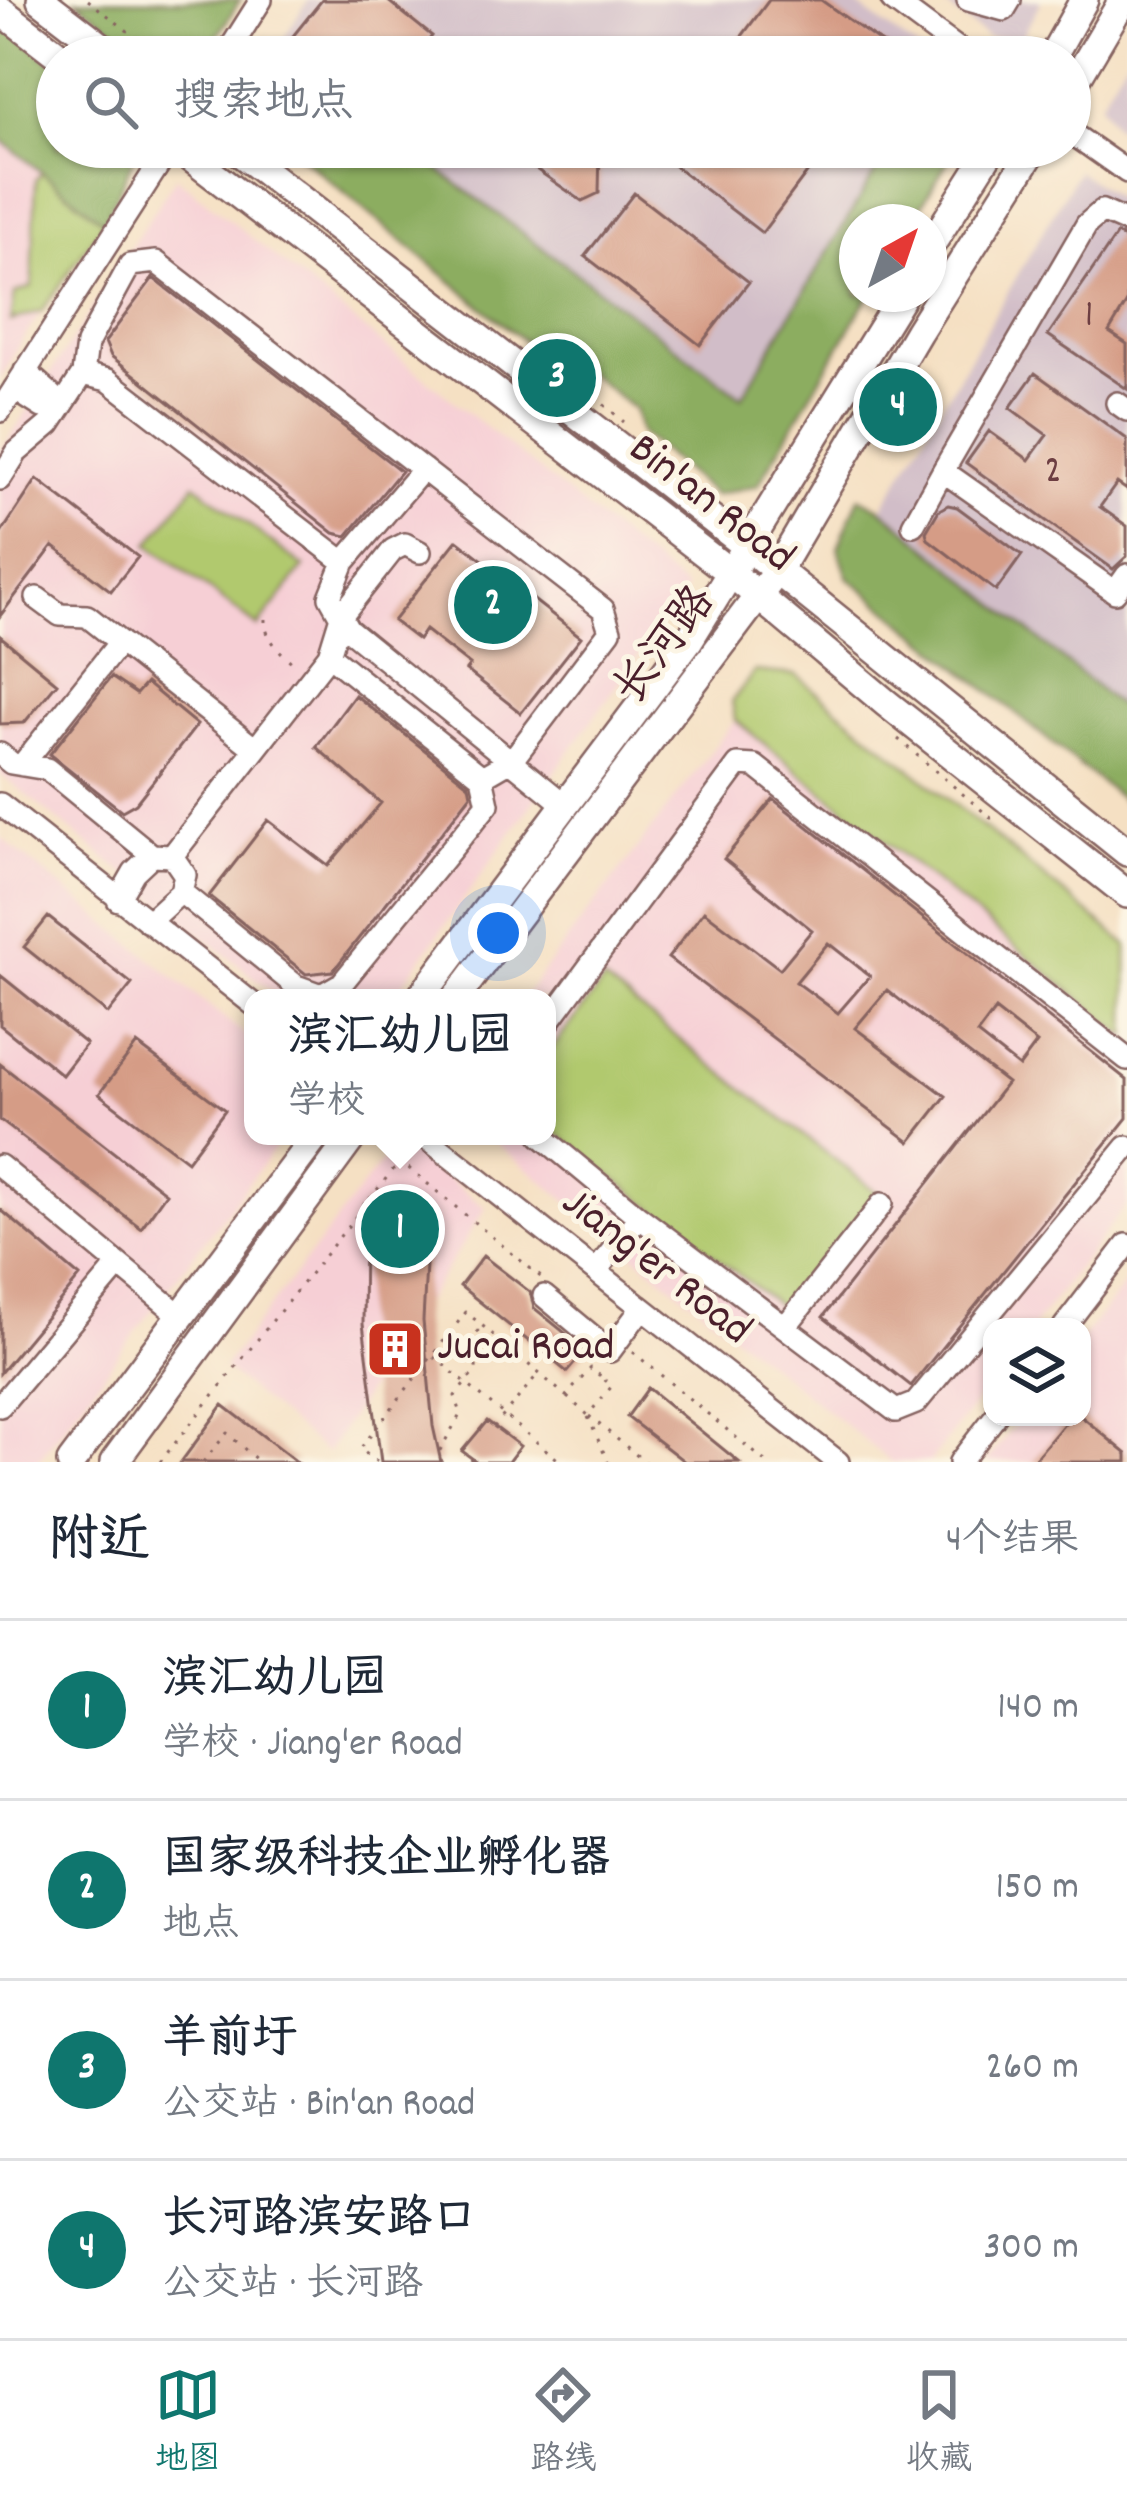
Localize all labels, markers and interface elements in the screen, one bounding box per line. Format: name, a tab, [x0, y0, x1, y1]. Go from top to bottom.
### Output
search box	[36, 36, 1091, 168]
icon: search	[78, 69, 144, 135]
text: 搜索地点	[174, 73, 354, 137]
north arrow	[839, 204, 947, 312]
house number: 1	[1085, 290, 1093, 345]
pin: 3	[518, 333, 596, 423]
pin: 4	[859, 362, 937, 452]
street label: Bin'an Road	[613, 420, 807, 590]
house number: 2	[1044, 446, 1062, 501]
pin: 2	[454, 560, 532, 650]
street label: 长河路	[601, 574, 733, 720]
your location	[468, 903, 528, 963]
popup	[244, 989, 556, 1145]
text: 滨汇幼儿园	[287, 1008, 513, 1072]
text: 学校	[287, 1077, 366, 1132]
street label: Jiang'er Road	[546, 1173, 764, 1363]
pin: 1	[361, 1184, 439, 1274]
place label: Jucai Road	[437, 1317, 615, 1381]
building icon: Jucai Road	[364, 1318, 426, 1380]
map controls	[983, 1318, 1091, 1426]
button: layers	[983, 1318, 1091, 1426]
text: 附近	[48, 1508, 150, 1580]
text: 4个结果	[946, 1515, 1079, 1570]
text: 滨汇幼儿园	[162, 1650, 387, 1714]
text: 1	[83, 1682, 91, 1737]
text: 140 m	[997, 1682, 1079, 1737]
text: 学校 · Jiang'er Road	[162, 1719, 463, 1774]
text: 国家级科技企业孵化器	[162, 1830, 612, 1894]
text: 2	[78, 1862, 96, 1917]
text: 150 m	[995, 1862, 1079, 1917]
text: 地点	[162, 1899, 240, 1954]
text: 羊前圩	[162, 2010, 297, 2074]
text: 3	[78, 2042, 96, 2097]
text: 260 m	[986, 2042, 1079, 2097]
text: 公交站 · Bin'an Road	[162, 2079, 475, 2134]
text: 长河路滨安路口	[162, 2190, 477, 2254]
text: 4	[79, 2222, 95, 2277]
text: 300 m	[983, 2222, 1079, 2277]
text: 公交站 · 长河路	[162, 2259, 423, 2314]
tab: 地图	[155, 2362, 221, 2485]
tab: 路线	[530, 2362, 596, 2485]
tab: 收藏	[906, 2362, 972, 2485]

